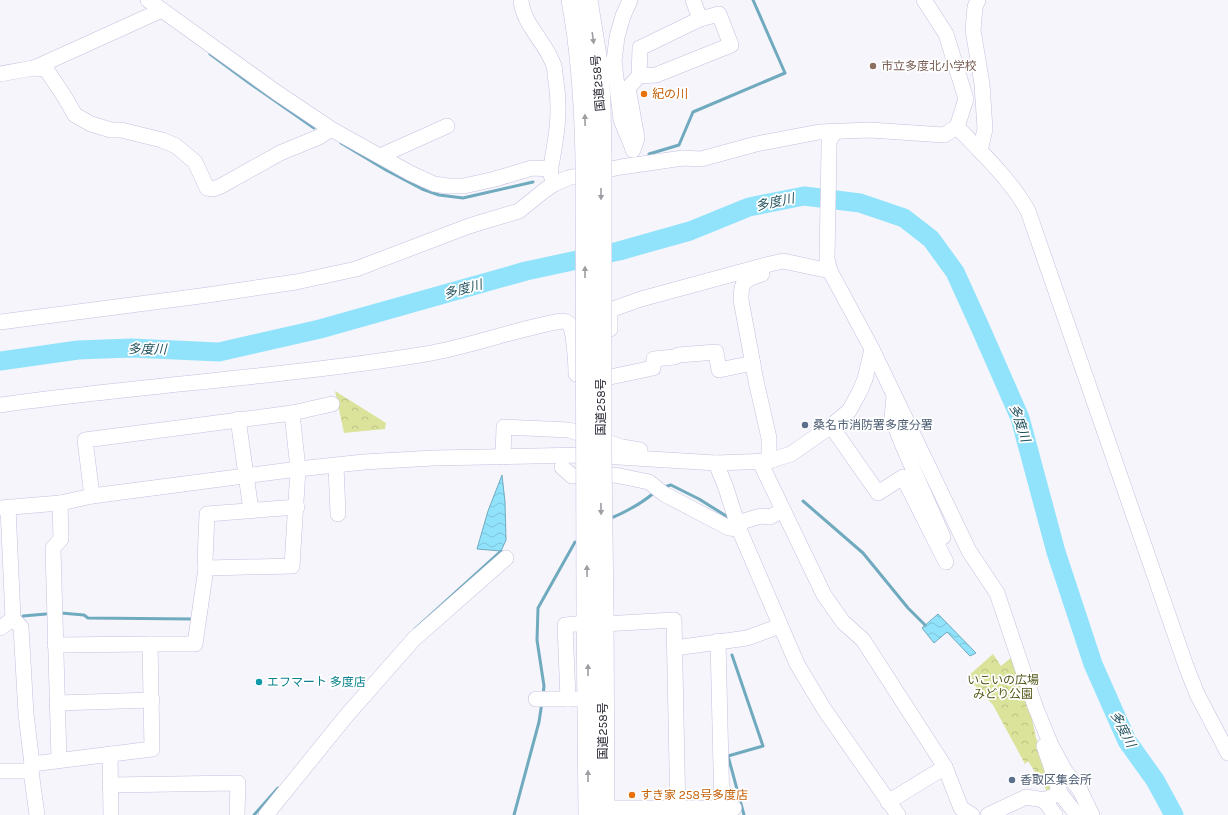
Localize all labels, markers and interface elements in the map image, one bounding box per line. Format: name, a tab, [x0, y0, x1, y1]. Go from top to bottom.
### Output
one-way arrow	[590, 32, 596, 45]
street label: 国道258号	[589, 54, 607, 112]
place label: 市立多度北小学校	[881, 59, 977, 73]
marker: 市立多度北小学校	[868, 61, 878, 71]
place label: 紀の川	[652, 87, 688, 101]
marker: 紀の川	[639, 89, 649, 99]
one-way arrow	[582, 113, 588, 126]
one-way arrow	[598, 188, 604, 201]
water label: 多度川	[754, 190, 798, 213]
one-way arrow	[582, 265, 588, 278]
water label: 多度川	[442, 276, 486, 301]
water label: 多度川	[127, 341, 169, 357]
street label: 国道258号	[594, 378, 608, 436]
water label: 多度川	[1007, 402, 1034, 446]
place label: 桑名市消防署多度分署	[813, 418, 933, 432]
marker: 桑名市消防署多度分署	[800, 420, 810, 430]
one-way arrow	[598, 503, 604, 516]
one-way arrow	[584, 564, 590, 577]
one-way arrow	[585, 663, 591, 676]
park label: いこいの広場 みどり公園	[967, 673, 1039, 701]
place label: エフマート 多度店	[267, 675, 366, 689]
marker: エフマート 多度店	[254, 677, 264, 687]
street label: 国道258号	[596, 702, 610, 760]
water label: 多度川	[1107, 708, 1139, 752]
one-way arrow	[585, 769, 591, 782]
place label: 香取区集会所	[1020, 773, 1092, 787]
marker: 香取区集会所	[1007, 775, 1017, 785]
place label: すき家 258号多度店	[640, 788, 748, 802]
marker: すき家 258号多度店	[627, 790, 637, 800]

